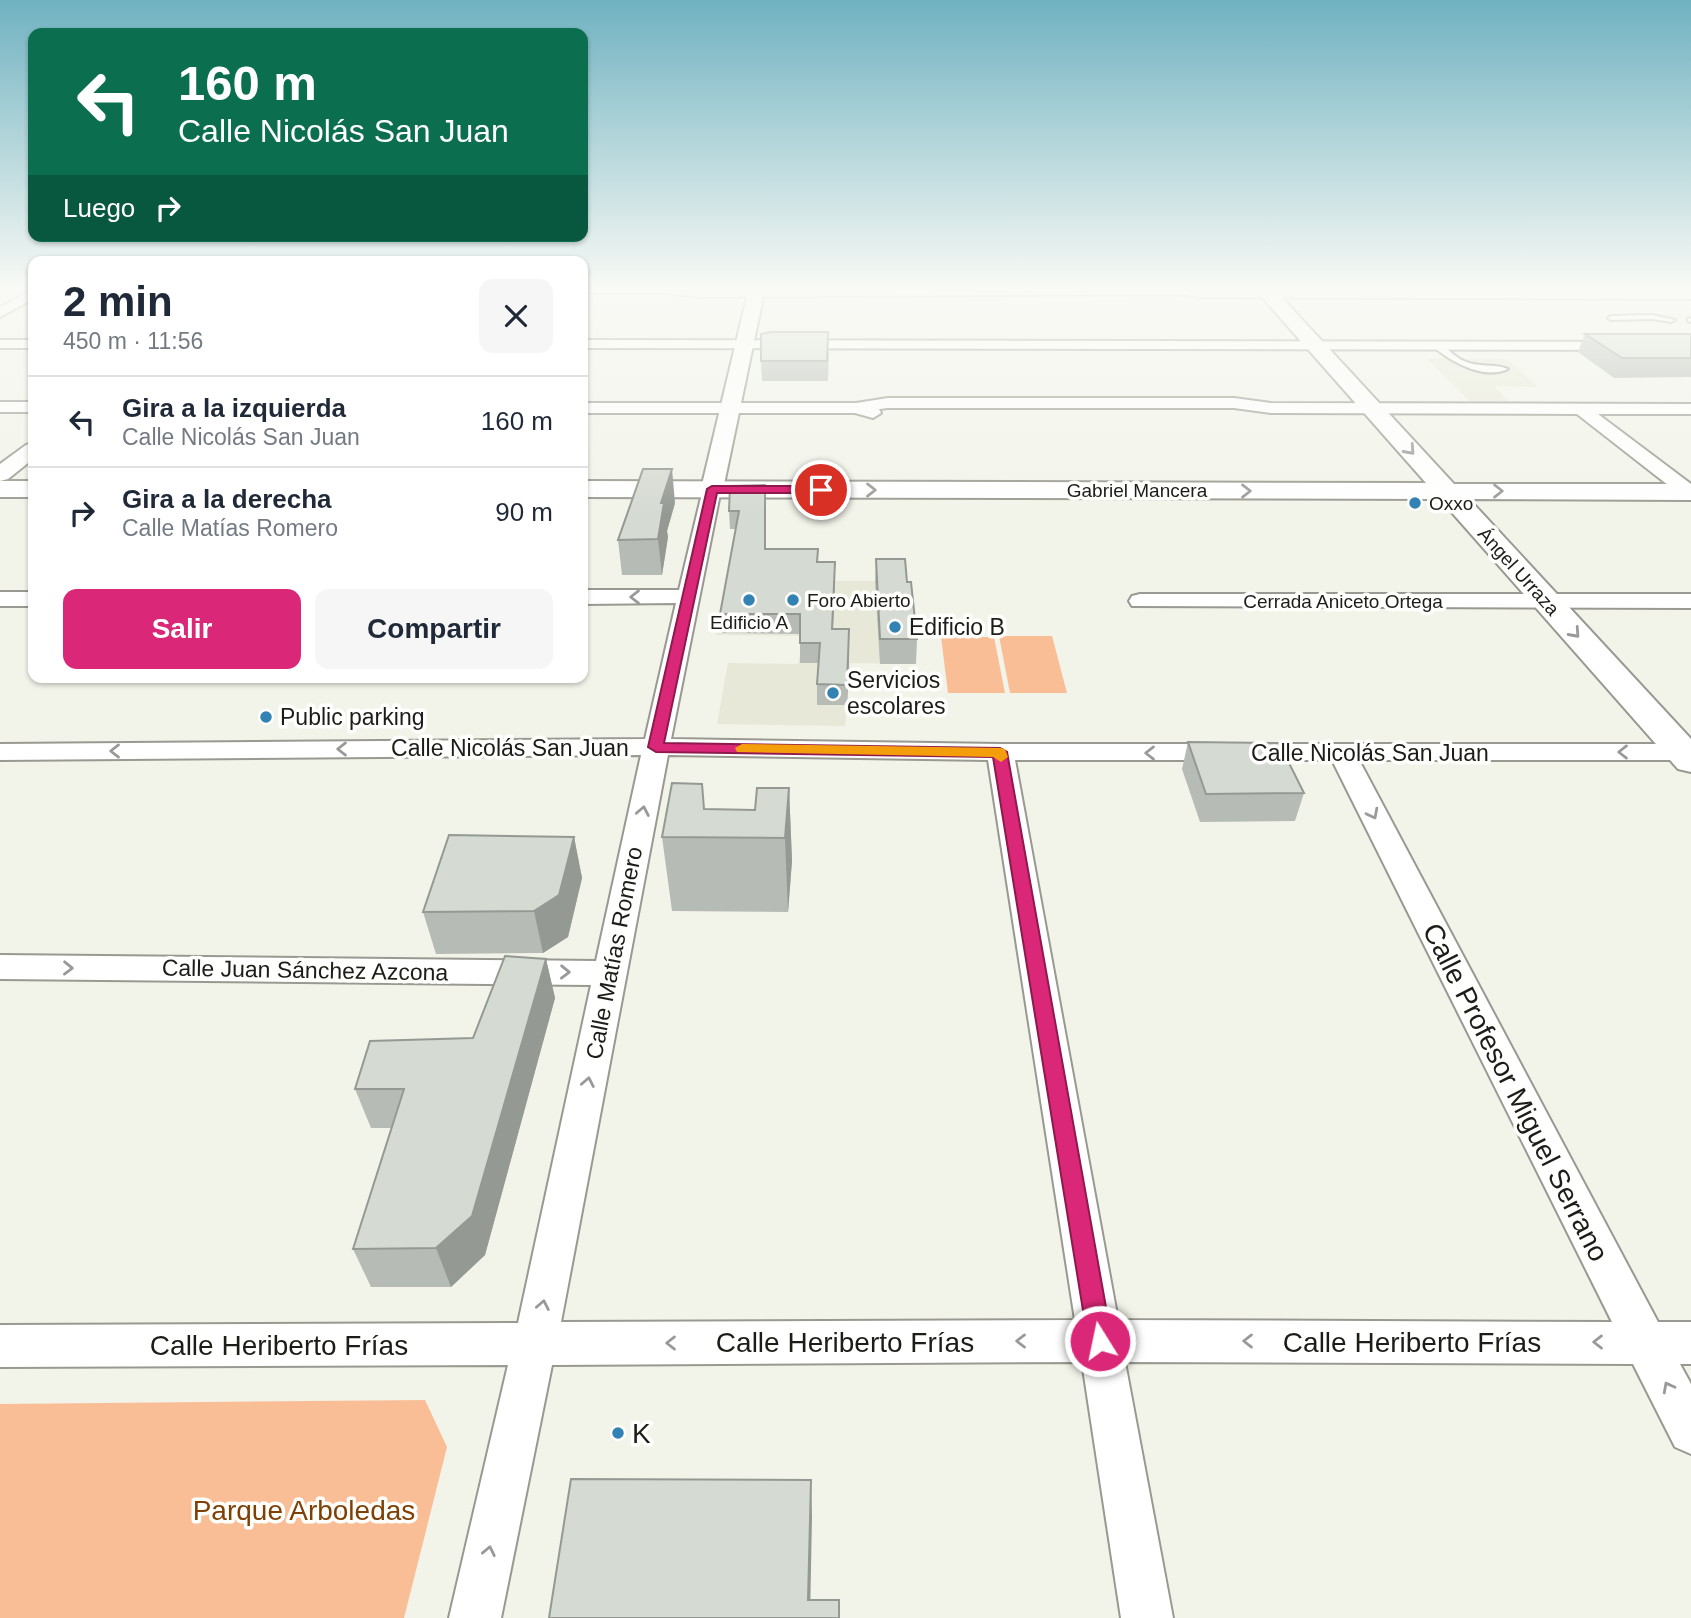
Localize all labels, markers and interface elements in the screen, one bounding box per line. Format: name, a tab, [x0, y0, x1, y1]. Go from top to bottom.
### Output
icon: left	[63, 56, 154, 147]
text: 160 m	[178, 56, 317, 110]
text: Calle Nicolás San Juan	[178, 113, 509, 149]
icon: right	[149, 189, 187, 227]
text: Luego	[63, 193, 135, 223]
text: 2 min	[63, 278, 173, 325]
button: close	[479, 279, 553, 353]
text: 450 m · 11:56	[63, 328, 203, 354]
text: Gira a la izquierda	[122, 393, 346, 423]
icon: left	[63, 403, 101, 441]
text: 160 m	[481, 406, 553, 436]
text: Calle Nicolás San Juan	[122, 424, 360, 450]
one-way arrow	[1401, 442, 1414, 455]
pin	[791, 460, 851, 520]
icon: arrive	[802, 471, 840, 509]
street label: Gabriel Mancera	[1067, 480, 1208, 501]
one-way arrow	[867, 482, 877, 498]
one-way arrow	[1241, 483, 1252, 499]
one-way arrow	[1493, 483, 1504, 499]
text: Gira a la derecha	[122, 484, 332, 514]
place label: Oxxo	[1429, 493, 1473, 514]
icon: right	[63, 494, 101, 532]
marker: Oxxo	[1407, 495, 1423, 511]
text: 90 m	[495, 497, 553, 527]
text: Calle Matías Romero	[122, 515, 338, 541]
street label: Ángel Urraza	[1474, 523, 1564, 620]
button: Salir	[63, 589, 301, 669]
button: Compartir	[315, 589, 553, 669]
one-way arrow	[629, 589, 640, 605]
place label: Foro Abierto	[807, 590, 911, 611]
street label: Cerrada Aniceto Ortega	[1243, 591, 1443, 612]
marker: Edificio A	[741, 592, 757, 608]
marker: Foro Abierto	[785, 592, 801, 608]
place label: Edificio A	[710, 612, 788, 633]
place label: Edificio B	[909, 614, 1005, 640]
marker: Edificio B	[887, 619, 903, 635]
one-way arrow	[1566, 625, 1579, 638]
place label: Servicios escolares	[847, 667, 945, 719]
marker: Servicios escolares	[825, 685, 841, 701]
place label: Public parking	[280, 704, 424, 730]
marker: Public parking	[258, 709, 274, 725]
street label: Calle Nicolás San Juan	[391, 735, 629, 761]
street label: Calle Nicolás San Juan	[1251, 740, 1489, 766]
one-way arrow	[337, 741, 347, 757]
one-way arrow	[109, 743, 120, 759]
one-way arrow	[1617, 744, 1628, 760]
one-way arrow	[1145, 745, 1155, 761]
one-way arrow	[634, 805, 649, 817]
one-way arrow	[1365, 807, 1379, 819]
street label: Calle Matías Romero	[581, 844, 647, 1062]
street label: Calle Profesor Miguel Serrano	[1417, 918, 1615, 1266]
street label: Calle Juan Sánchez Azcona	[162, 955, 449, 986]
one-way arrow	[63, 960, 74, 976]
one-way arrow	[560, 964, 571, 980]
one-way arrow	[580, 1076, 595, 1088]
one-way arrow	[534, 1299, 549, 1311]
position arrow	[1063, 1304, 1137, 1378]
street label: Calle Heriberto Frías	[716, 1327, 974, 1358]
street label: Calle Heriberto Frías	[1283, 1327, 1541, 1358]
street label: Calle Heriberto Frías	[150, 1330, 408, 1361]
one-way arrow	[1015, 1333, 1026, 1349]
one-way arrow	[1243, 1333, 1253, 1349]
one-way arrow	[1593, 1334, 1603, 1350]
one-way arrow	[665, 1335, 676, 1351]
one-way arrow	[1663, 1381, 1676, 1394]
place label: K	[632, 1418, 651, 1449]
marker: K	[610, 1425, 626, 1441]
park label: Parque Arboledas	[193, 1495, 415, 1526]
one-way arrow	[481, 1545, 496, 1557]

